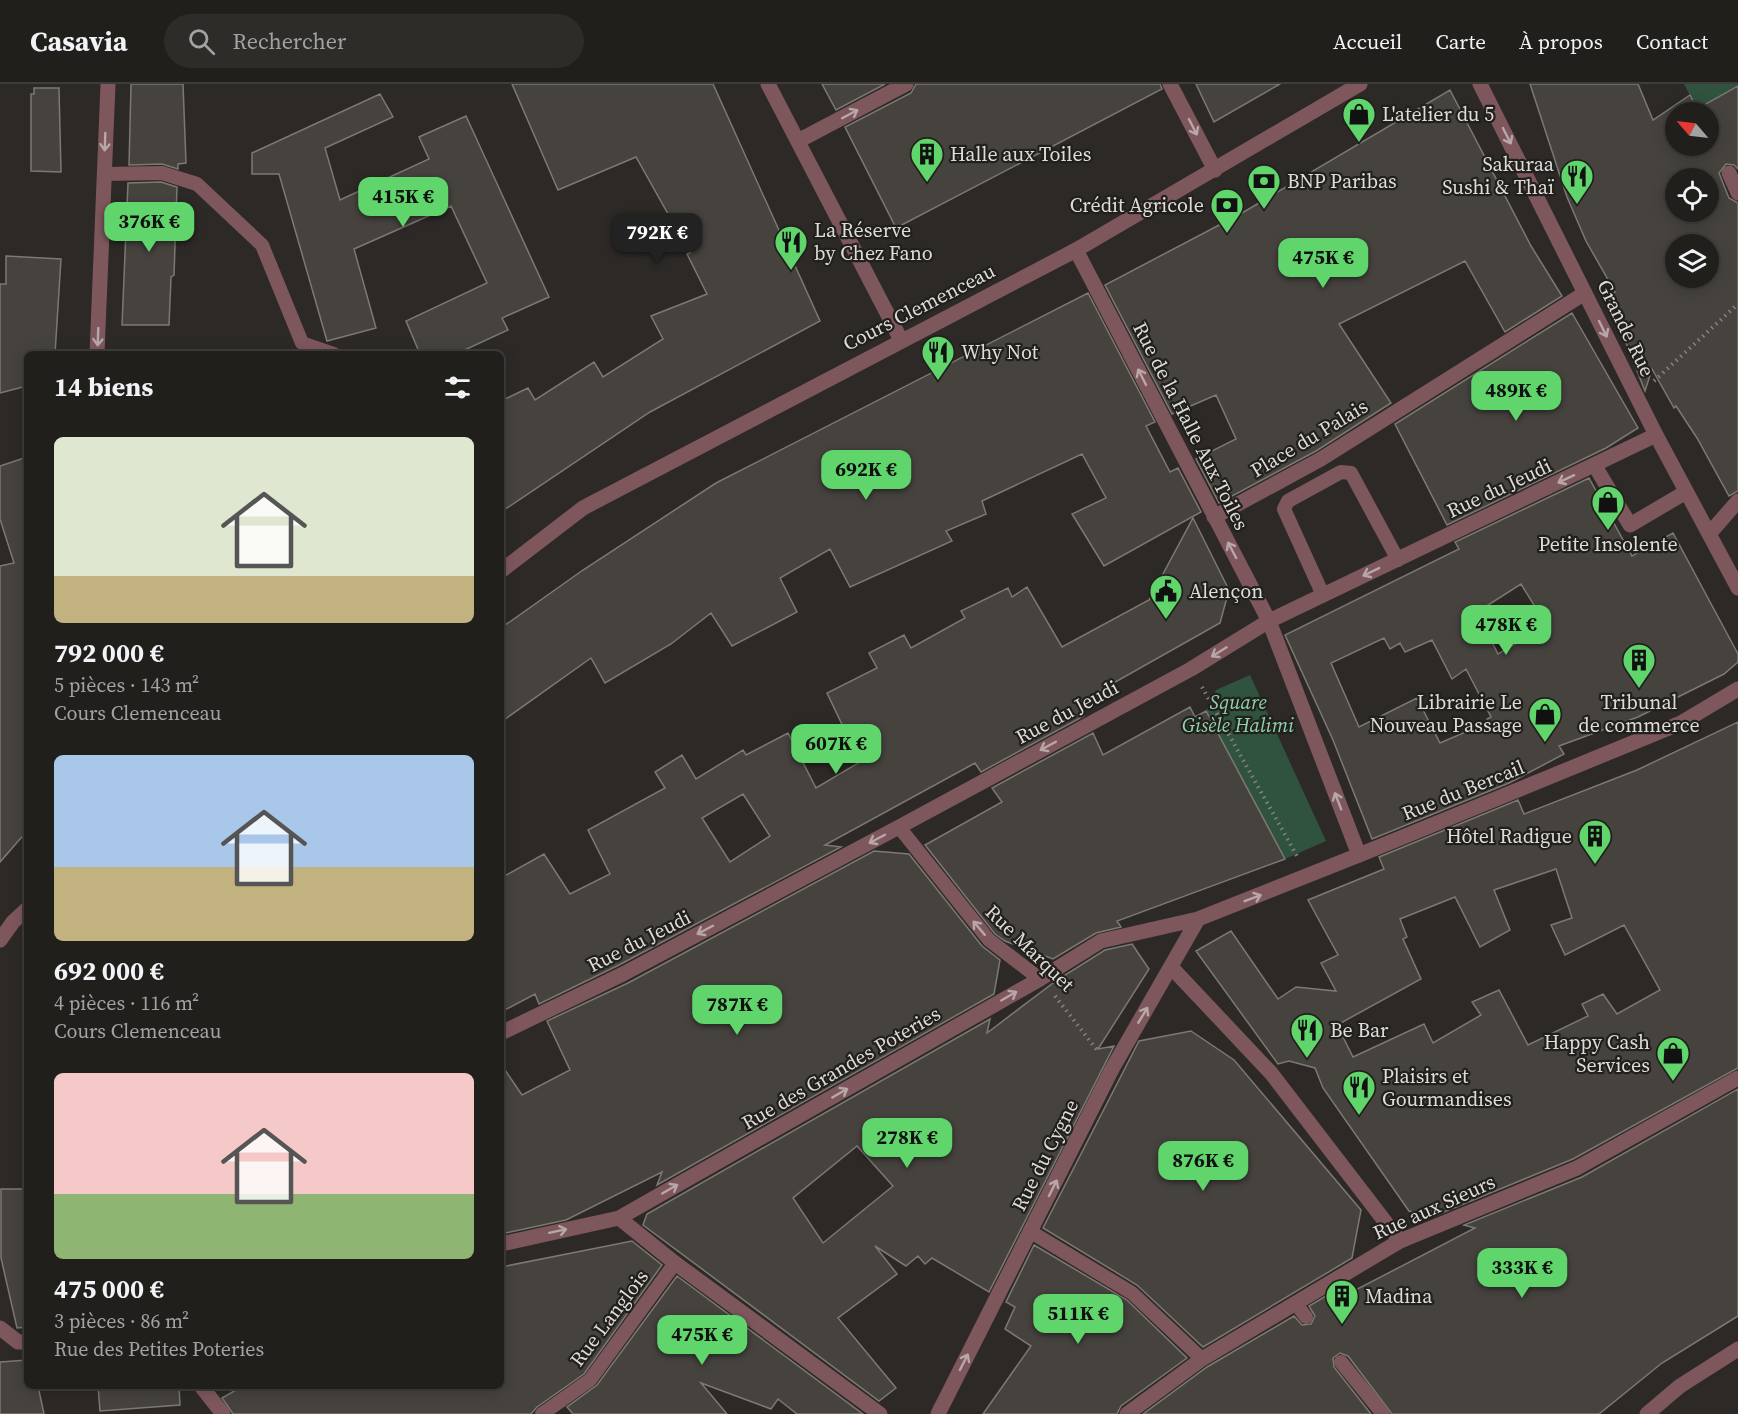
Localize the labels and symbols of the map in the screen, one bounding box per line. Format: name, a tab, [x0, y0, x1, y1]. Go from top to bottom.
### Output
shop icon: L'atelier du 5	[1341, 96, 1377, 143]
place label: L'atelier du 5	[1382, 100, 1494, 128]
north arrow	[1665, 102, 1719, 156]
one-way arrow	[840, 108, 858, 119]
one-way arrow	[1187, 118, 1199, 136]
one-way arrow	[1501, 127, 1513, 144]
one-way arrow	[100, 132, 111, 152]
building icon: Halle aux Toiles	[909, 136, 945, 183]
place label: Halle aux Toiles	[950, 140, 1091, 168]
place label: Sakuraa Sushi & Thaï	[1442, 150, 1555, 201]
restaurant icon: Sakuraa Sushi & Thaï	[1559, 158, 1595, 205]
bank icon: BNP Paribas	[1246, 163, 1282, 210]
place label: BNP Paribas	[1287, 167, 1397, 195]
pin: 415K €	[354, 177, 452, 228]
bank icon: Crédit Agricole	[1209, 187, 1245, 234]
place label: Crédit Agricole	[1070, 191, 1204, 219]
pin: 376K €	[100, 202, 198, 253]
pin: 792K €	[608, 213, 706, 264]
place label: La Réserve by Chez Fano	[814, 216, 933, 267]
restaurant icon: La Réserve by Chez Fano	[773, 224, 809, 271]
pin: 475K €	[1274, 238, 1372, 289]
street label: Cours Clemenceau	[838, 257, 1000, 357]
street label: Grande Rue	[1590, 275, 1662, 381]
street label: Rue de la Halle Aux Toiles	[1126, 317, 1256, 535]
one-way arrow	[1598, 320, 1609, 338]
one-way arrow	[92, 327, 103, 347]
restaurant icon: Why Not	[920, 334, 956, 381]
place label: Why Not	[961, 338, 1039, 366]
one-way arrow	[1136, 369, 1147, 387]
pin: 489K €	[1467, 371, 1565, 422]
street label: Place du Palais	[1245, 392, 1373, 484]
pin: 692K €	[817, 450, 915, 501]
street label: Rue du Jeudi	[1442, 451, 1556, 524]
one-way arrow	[1557, 474, 1575, 486]
shop icon: Petite Insolente	[1590, 484, 1626, 531]
place label: Petite Insolente	[1538, 530, 1678, 558]
one-way arrow	[1226, 542, 1237, 560]
one-way arrow	[1362, 567, 1380, 579]
public building icon: Alençon	[1148, 573, 1184, 620]
place label: Alençon	[1189, 577, 1263, 605]
pin: 478K €	[1457, 605, 1555, 656]
building icon: Tribunal de commerce	[1621, 642, 1657, 689]
one-way arrow	[1211, 646, 1228, 658]
street label: Rue du Jeudi	[1011, 673, 1123, 751]
park label: Square Gisèle Halimi	[1182, 688, 1294, 739]
place label: Librairie Le Nouveau Passage	[1370, 688, 1522, 739]
place label: Tribunal de commerce	[1578, 688, 1700, 739]
shop icon: Librairie Le Nouveau Passage	[1527, 696, 1563, 743]
pin: 607K €	[787, 724, 885, 775]
one-way arrow	[1040, 741, 1058, 752]
street label: Rue du Bercail	[1398, 753, 1528, 827]
one-way arrow	[1332, 792, 1343, 810]
building icon: Hôtel Radigue	[1577, 818, 1613, 865]
place label: Hôtel Radigue	[1446, 822, 1572, 850]
one-way arrow	[868, 834, 886, 845]
one-way arrow	[1243, 892, 1261, 903]
street label: Rue Marquet	[979, 898, 1081, 998]
street label: Rue du Jeudi	[582, 903, 696, 979]
one-way arrow	[972, 921, 986, 936]
one-way arrow	[696, 925, 714, 936]
pin: 787K €	[688, 985, 786, 1036]
one-way arrow	[1000, 990, 1017, 1002]
street label: Rue des Grandes Poteries	[737, 1000, 945, 1136]
one-way arrow	[1138, 1007, 1150, 1024]
restaurant icon: Be Bar	[1289, 1012, 1325, 1059]
place label: Be Bar	[1330, 1016, 1389, 1044]
place label: Happy Cash Services	[1544, 1028, 1650, 1079]
shop icon: Happy Cash Services	[1655, 1035, 1691, 1082]
place label: Plaisirs et Gourmandises	[1382, 1062, 1512, 1113]
restaurant icon: Plaisirs et Gourmandises	[1341, 1069, 1377, 1116]
one-way arrow	[831, 1087, 848, 1099]
street label: Rue du Cygne	[1005, 1094, 1085, 1216]
pin: 278K €	[858, 1118, 956, 1169]
pin: 876K €	[1154, 1141, 1252, 1192]
street label: Rue aux Sieurs	[1368, 1168, 1500, 1246]
one-way arrow	[1047, 1179, 1059, 1197]
one-way arrow	[661, 1183, 678, 1195]
one-way arrow	[548, 1225, 567, 1237]
pin: 333K €	[1473, 1248, 1571, 1299]
street label: Rue Langlois	[563, 1264, 655, 1372]
building icon: Madina	[1324, 1278, 1360, 1325]
place label: Madina	[1365, 1282, 1433, 1310]
pin: 511K €	[1029, 1294, 1127, 1345]
pin: 475K €	[653, 1315, 751, 1366]
one-way arrow	[959, 1353, 971, 1371]

